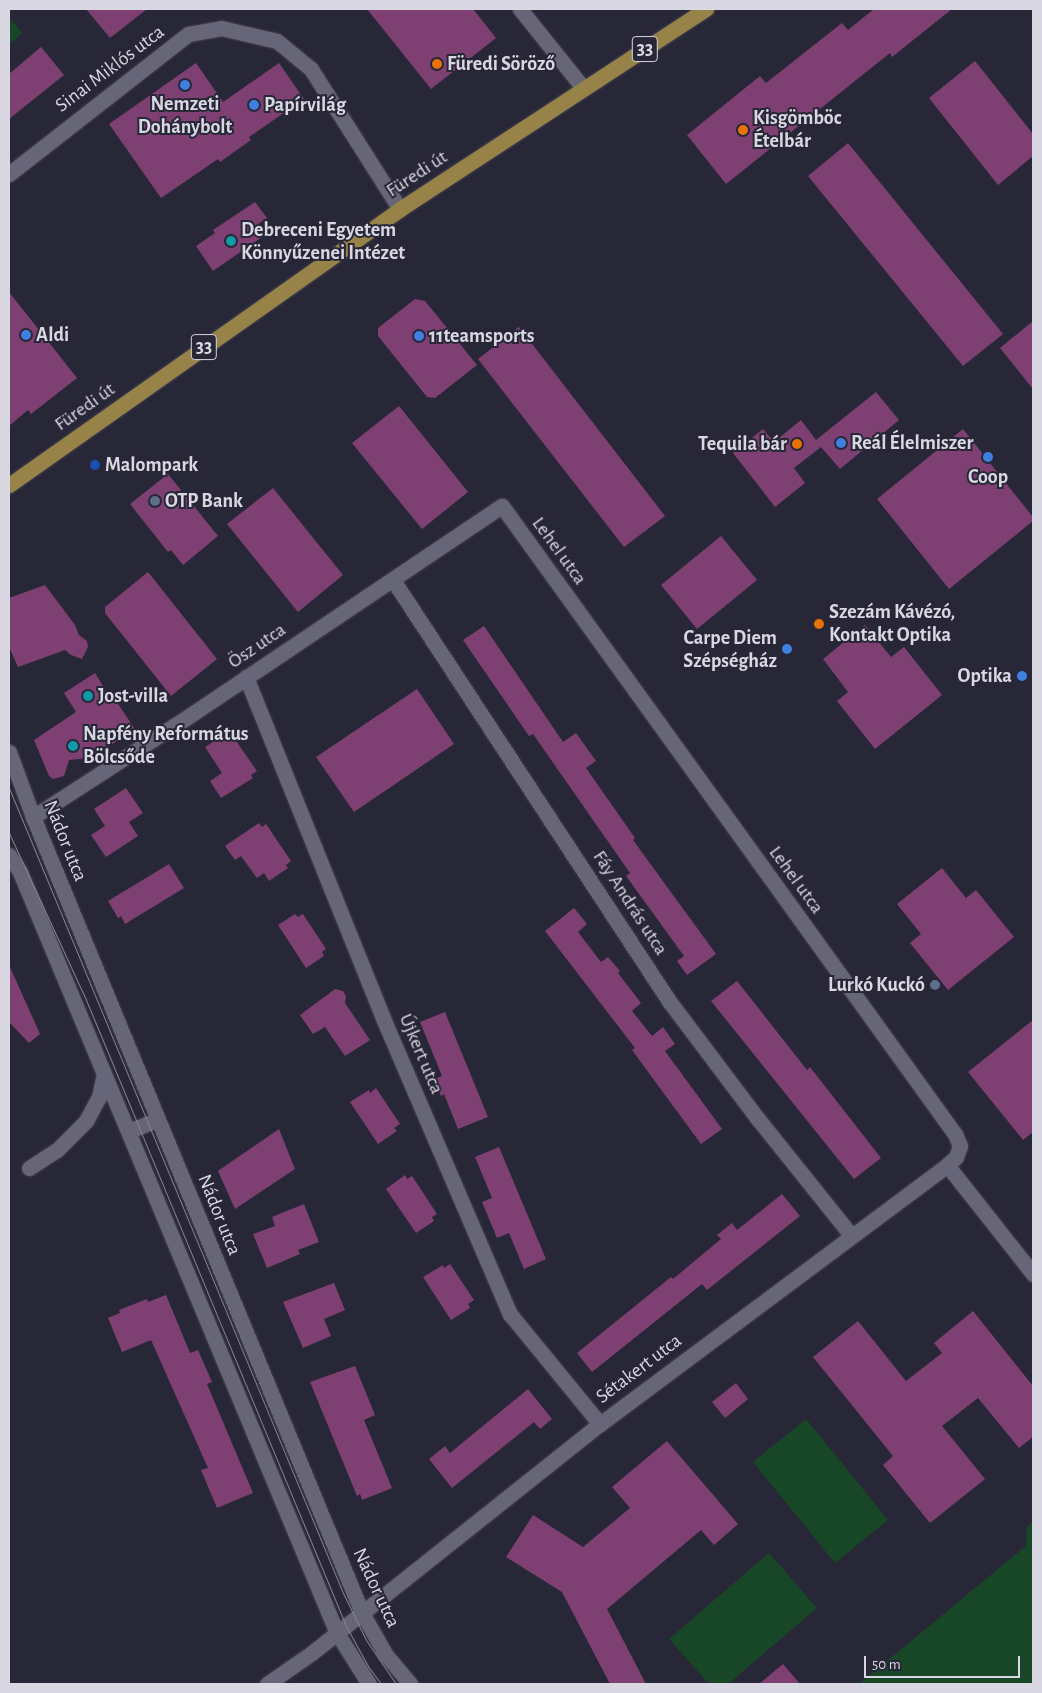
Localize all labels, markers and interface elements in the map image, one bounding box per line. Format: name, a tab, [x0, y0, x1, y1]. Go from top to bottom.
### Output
street label: Sinai Miklós utca	[51, 20, 169, 118]
road number: 33	[631, 33, 659, 66]
place label: Füredi Söröző	[447, 52, 555, 76]
marker: Füredi Söröző	[431, 58, 443, 70]
marker: Nemzeti Dohánybolt	[179, 79, 191, 91]
place label: Nemzeti Dohánybolt	[138, 93, 232, 140]
place label: Papírvilág	[264, 93, 346, 117]
marker: Papírvilág	[248, 99, 260, 111]
place label: Kisgömböc Ételbár	[753, 106, 841, 153]
marker: Kisgömböc Ételbár	[737, 124, 749, 136]
street label: Füredi út	[382, 145, 452, 203]
place label: Debreceni Egyetem Könnyűzenei Intézet	[241, 218, 405, 265]
marker: Debreceni Egyetem Könnyűzenei Intézet	[225, 235, 237, 247]
place label: Aldi	[36, 323, 69, 347]
place label: 11teamsports	[429, 324, 534, 348]
marker: Aldi	[20, 329, 32, 341]
marker: 11teamsports	[413, 330, 425, 342]
road number: 33	[190, 331, 218, 364]
street label: Füredi út	[50, 378, 120, 436]
place label: Reál Élelmiszer	[851, 431, 973, 455]
place label: Tequila bár	[698, 432, 787, 456]
marker: Reál Élelmiszer	[835, 437, 847, 449]
marker: Tequila bár	[791, 438, 803, 450]
marker: Coop	[982, 451, 994, 463]
place label: Malompark	[105, 453, 198, 477]
marker: Malompark	[89, 459, 101, 471]
place label: Coop	[968, 465, 1008, 489]
place label: OTP Bank	[165, 489, 243, 513]
marker: OTP Bank	[149, 495, 161, 507]
street label: Lehel utca	[526, 512, 592, 590]
place label: Szezám Kávézó, Kontakt Optika	[829, 600, 955, 647]
street label: Ösz utca	[223, 618, 291, 674]
marker: Szezám Kávézó, Kontakt Optika	[813, 618, 825, 630]
place label: Carpe Diem Szépségház	[683, 626, 777, 673]
marker: Carpe Diem Szépségház	[781, 643, 793, 655]
place label: Optika	[958, 664, 1012, 688]
marker: Optika	[1016, 670, 1028, 682]
place label: Jost-villa	[98, 684, 168, 708]
marker: Jost-villa	[82, 690, 94, 702]
place label: Napfény Református Bölcsőde	[83, 722, 249, 769]
marker: Napfény Református Bölcsőde	[67, 740, 79, 752]
street label: Nádor utca	[38, 797, 92, 885]
street label: Lehel utca	[763, 841, 829, 919]
street label: Fáy András utca	[587, 846, 673, 960]
place label: Lurkó Kuckó	[828, 973, 925, 997]
marker: Lurkó Kuckó	[929, 979, 941, 991]
street label: Újkert utca	[393, 1010, 449, 1098]
street label: Nádor utca	[192, 1171, 246, 1259]
street label: Sétakert utca	[591, 1329, 687, 1409]
street label: Nádor utca	[347, 1544, 405, 1632]
scale bar	[867, 1646, 1023, 1678]
text: 50 m	[872, 1657, 901, 1672]

